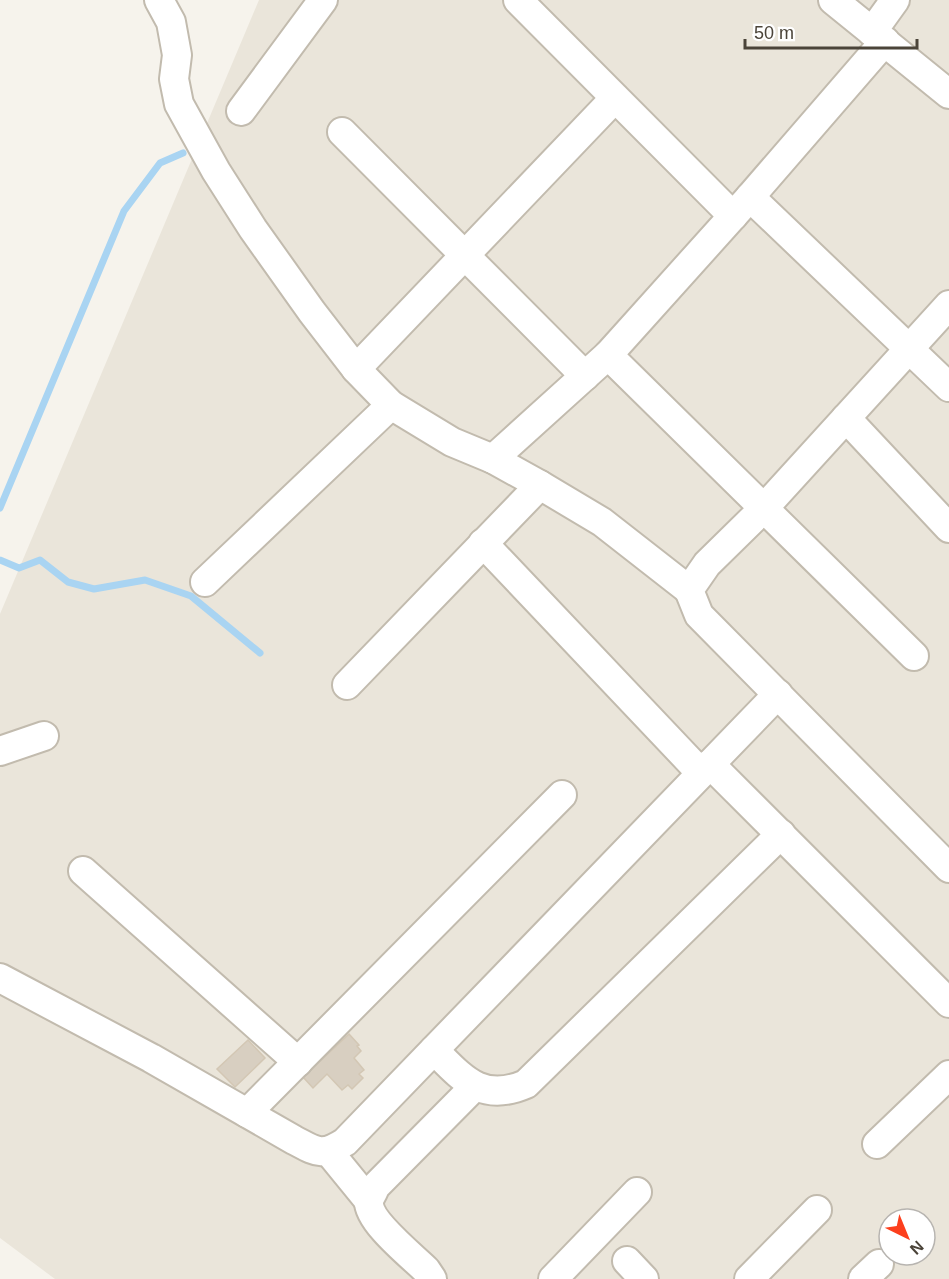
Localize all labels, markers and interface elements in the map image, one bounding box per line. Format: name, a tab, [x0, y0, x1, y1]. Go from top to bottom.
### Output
scale bar	[745, 12, 918, 50]
text: 50 m	[754, 23, 794, 43]
north arrow	[877, 1207, 937, 1267]
text: N	[907, 1237, 927, 1258]

